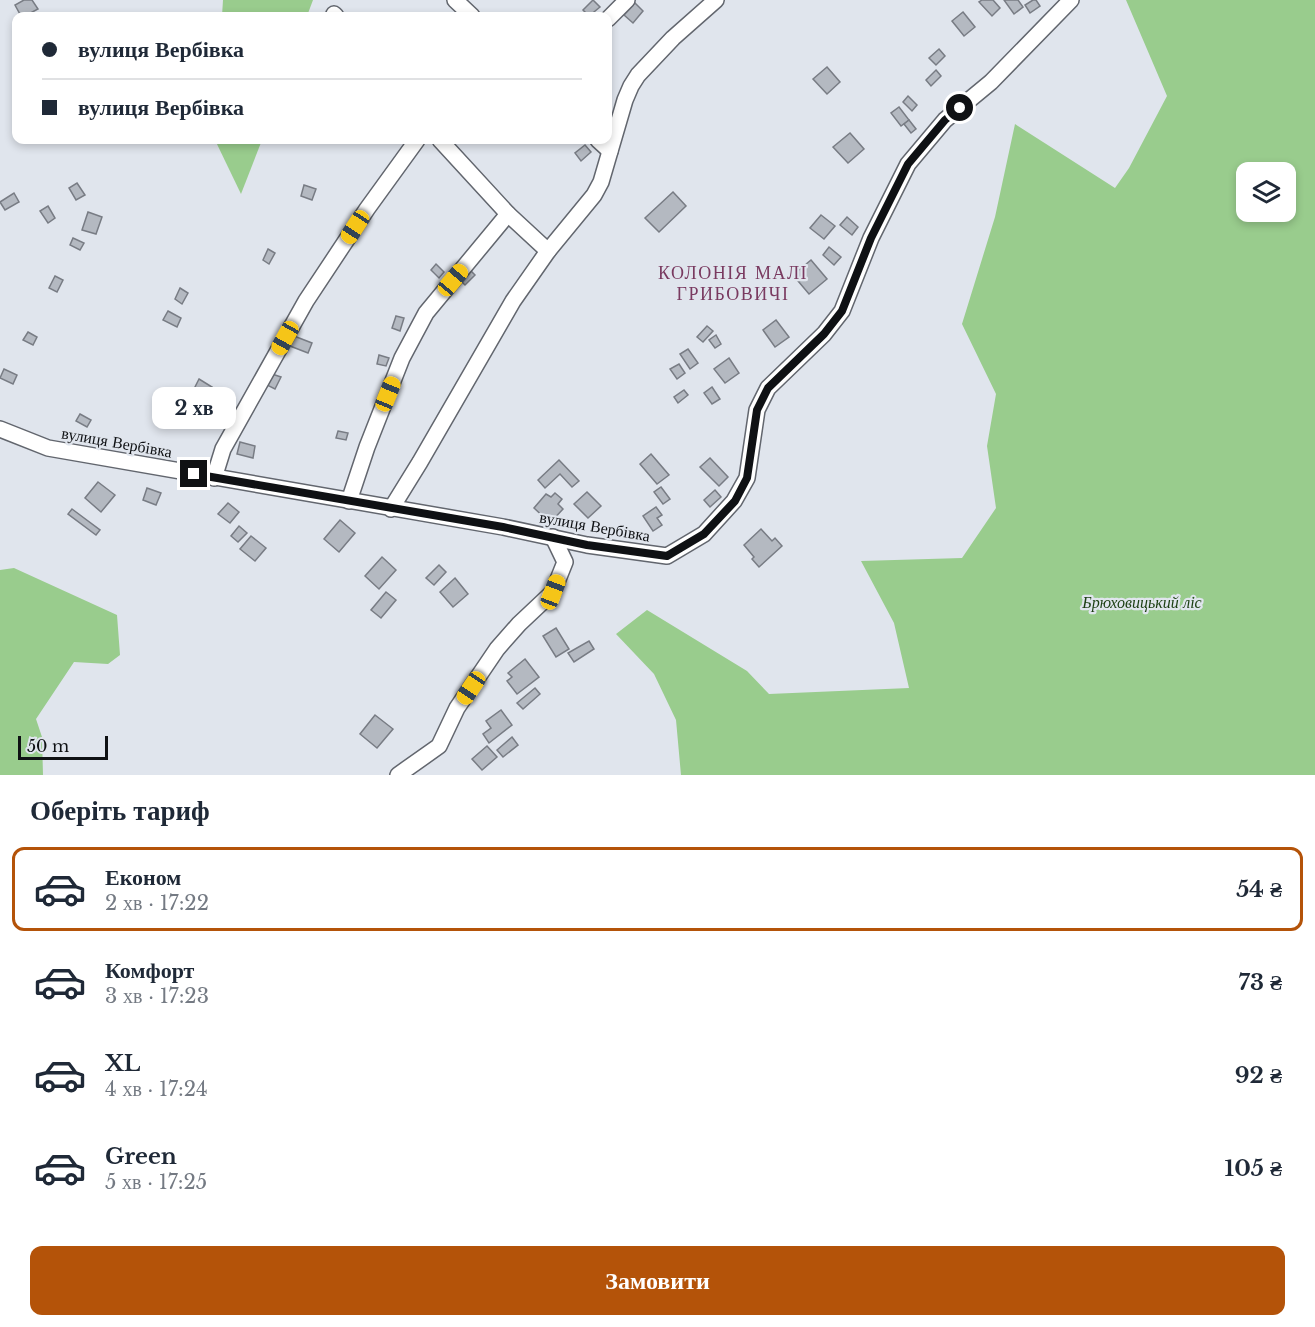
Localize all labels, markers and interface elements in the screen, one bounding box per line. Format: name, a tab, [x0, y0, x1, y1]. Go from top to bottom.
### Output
text: вулиця Вербівка	[78, 36, 244, 63]
text: вулиця Вербівка	[78, 94, 244, 121]
route start	[946, 94, 973, 121]
map controls	[1236, 162, 1296, 222]
button: layers	[1236, 162, 1296, 222]
car	[338, 207, 372, 247]
car	[435, 260, 471, 300]
district label: КОЛОНІЯ МАЛІ ГРИБОВИЧІ	[658, 262, 808, 305]
car	[268, 318, 302, 358]
car	[373, 374, 403, 414]
callout: 2 хв	[152, 387, 236, 429]
text: 2 хв	[174, 396, 214, 420]
street label: вулиця Вербівка	[60, 422, 174, 462]
route end	[180, 460, 207, 487]
street label: вулиця Вербівка	[538, 506, 652, 546]
car	[538, 572, 568, 612]
park label: Брюховицький ліс	[1081, 592, 1202, 612]
car	[453, 668, 489, 708]
scale bar	[18, 733, 108, 760]
text: 50 m	[27, 736, 69, 756]
text: Оберіть тариф	[30, 794, 210, 827]
icon: car	[33, 862, 87, 916]
text: Економ	[105, 864, 181, 891]
text: 54 ₴	[1236, 876, 1282, 903]
text: 2 хв · 17:22	[105, 891, 209, 915]
icon: car	[33, 955, 87, 1009]
text: Комфорт	[105, 957, 194, 984]
text: 73 ₴	[1239, 969, 1282, 996]
text: 3 хв · 17:23	[105, 984, 209, 1008]
icon: car	[33, 1048, 87, 1102]
text: XL	[105, 1050, 140, 1077]
text: 92 ₴	[1235, 1062, 1282, 1089]
text: 4 хв · 17:24	[105, 1077, 208, 1101]
icon: car	[33, 1141, 87, 1195]
text: Green	[105, 1143, 177, 1170]
text: 105 ₴	[1225, 1155, 1282, 1182]
text: 5 хв · 17:25	[105, 1170, 207, 1194]
button: Замовити	[30, 1246, 1285, 1315]

